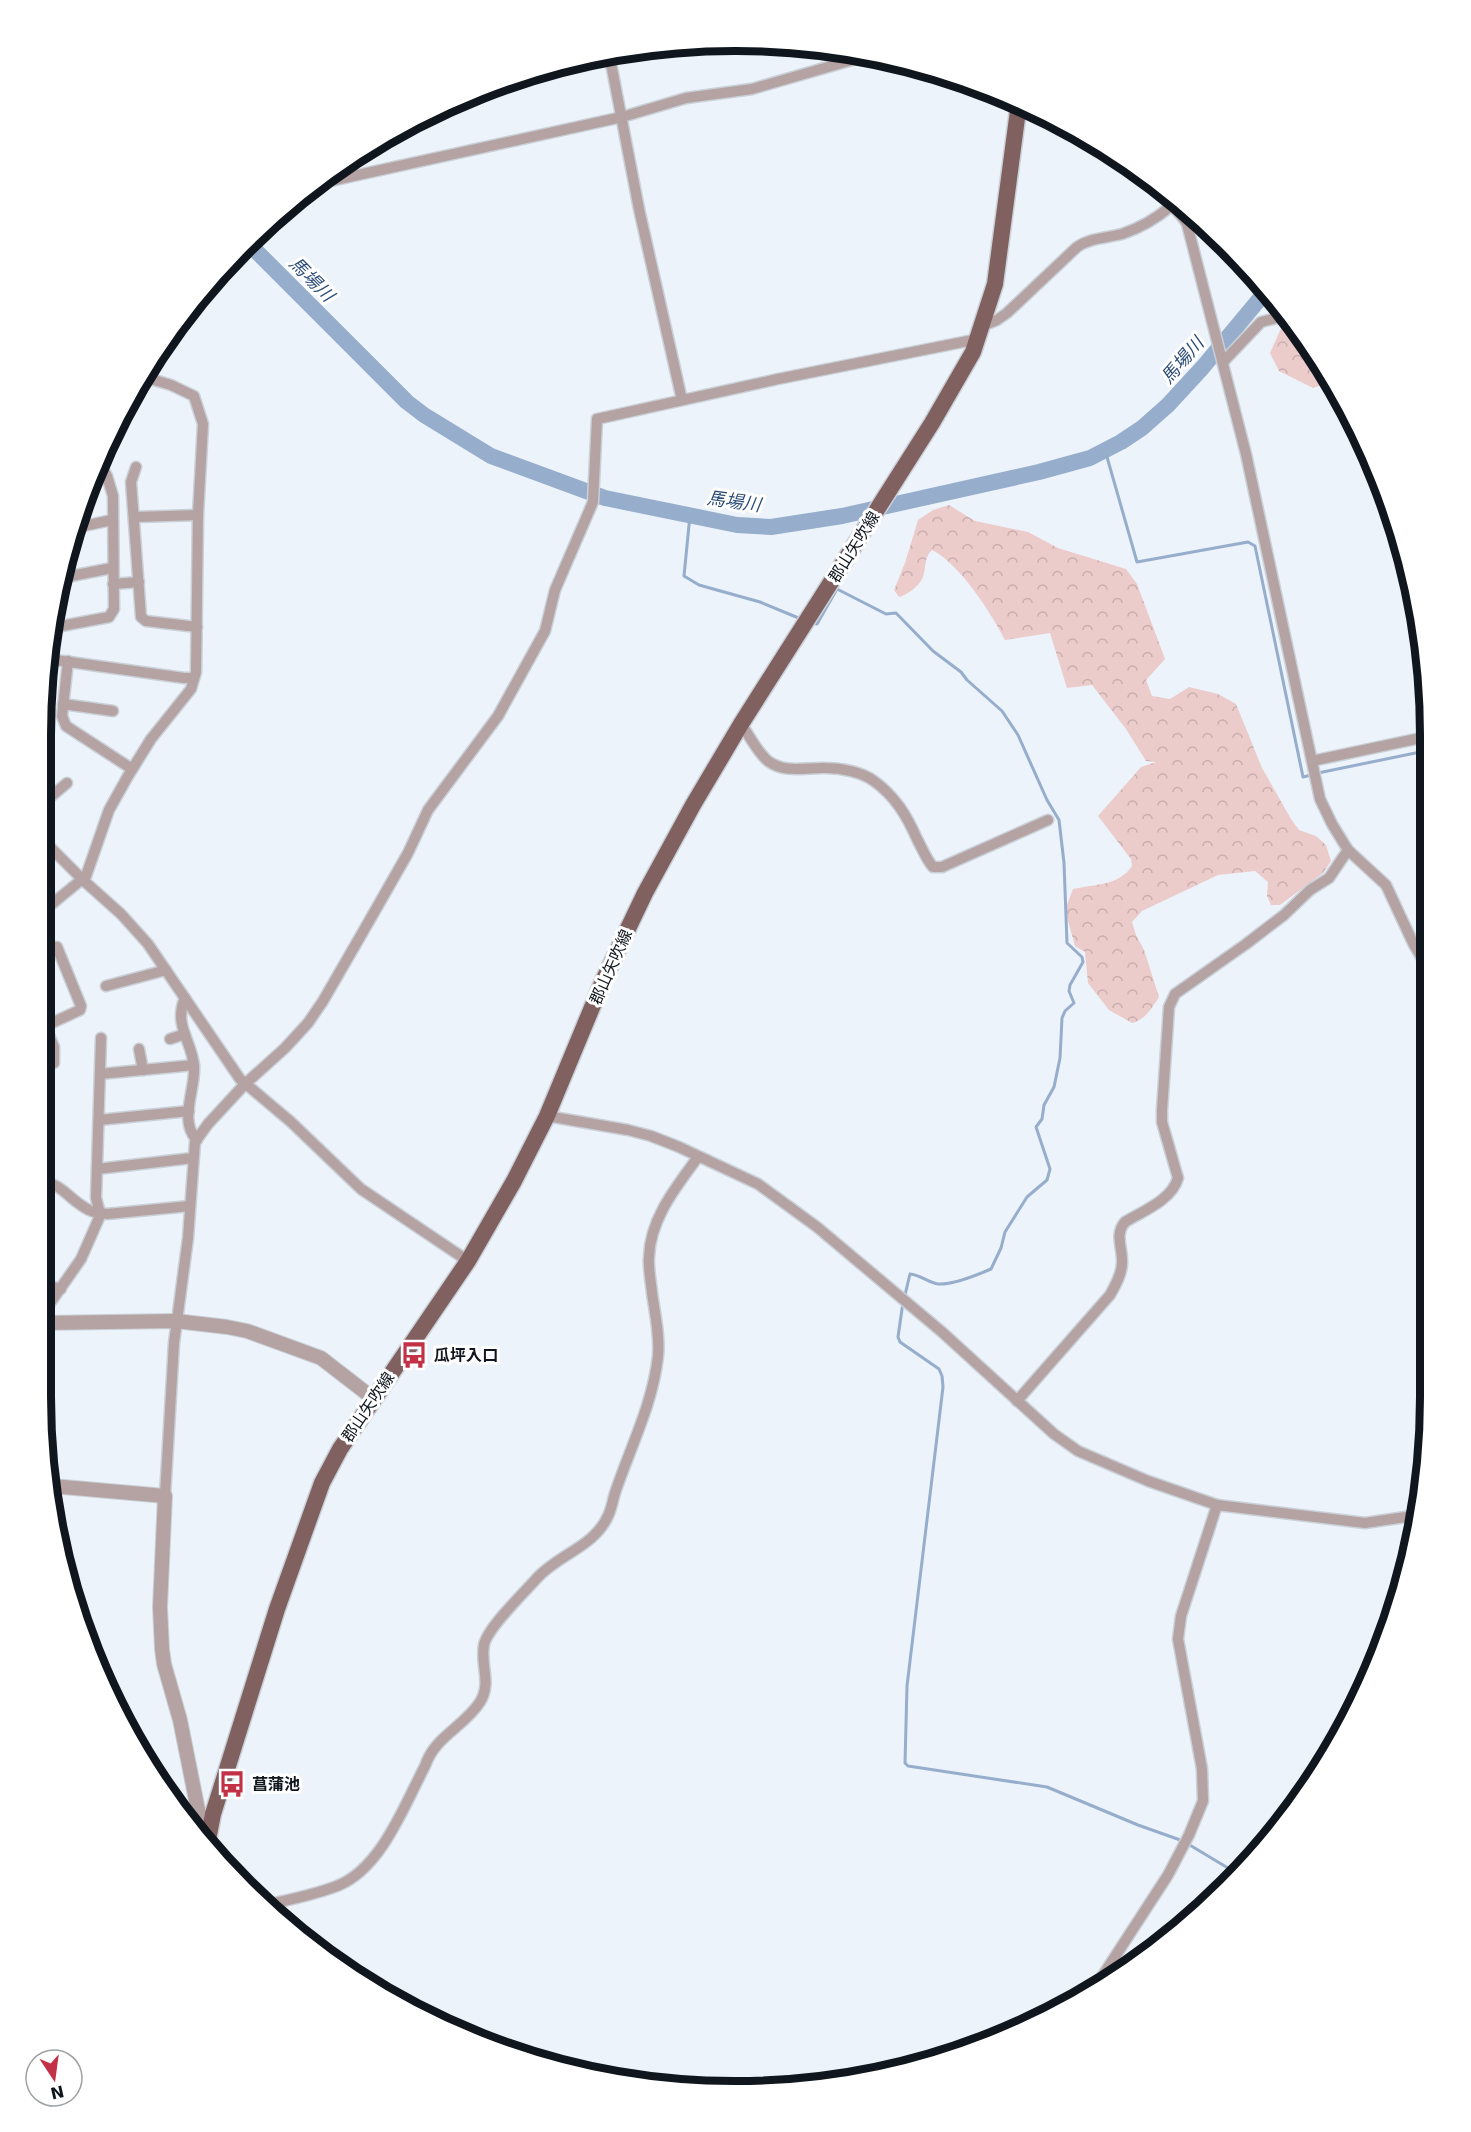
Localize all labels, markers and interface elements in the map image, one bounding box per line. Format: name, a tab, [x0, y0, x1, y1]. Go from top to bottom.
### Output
water label: 馬場川	[285, 252, 340, 307]
water label: 馬場川	[1156, 331, 1209, 387]
water label: 馬場川	[706, 487, 764, 515]
street label: 郡山矢吹線	[825, 508, 883, 586]
street label: 郡山矢吹線	[586, 927, 636, 1007]
bus stop icon: 瓜坪入口	[399, 1340, 429, 1370]
place label: 瓜坪入口	[434, 1346, 498, 1365]
street label: 郡山矢吹線	[338, 1369, 398, 1445]
bus stop icon: 菖蒲池	[217, 1769, 247, 1799]
place label: 菖蒲池	[252, 1775, 300, 1794]
north arrow	[24, 2048, 84, 2108]
text: N	[49, 2081, 66, 2103]

